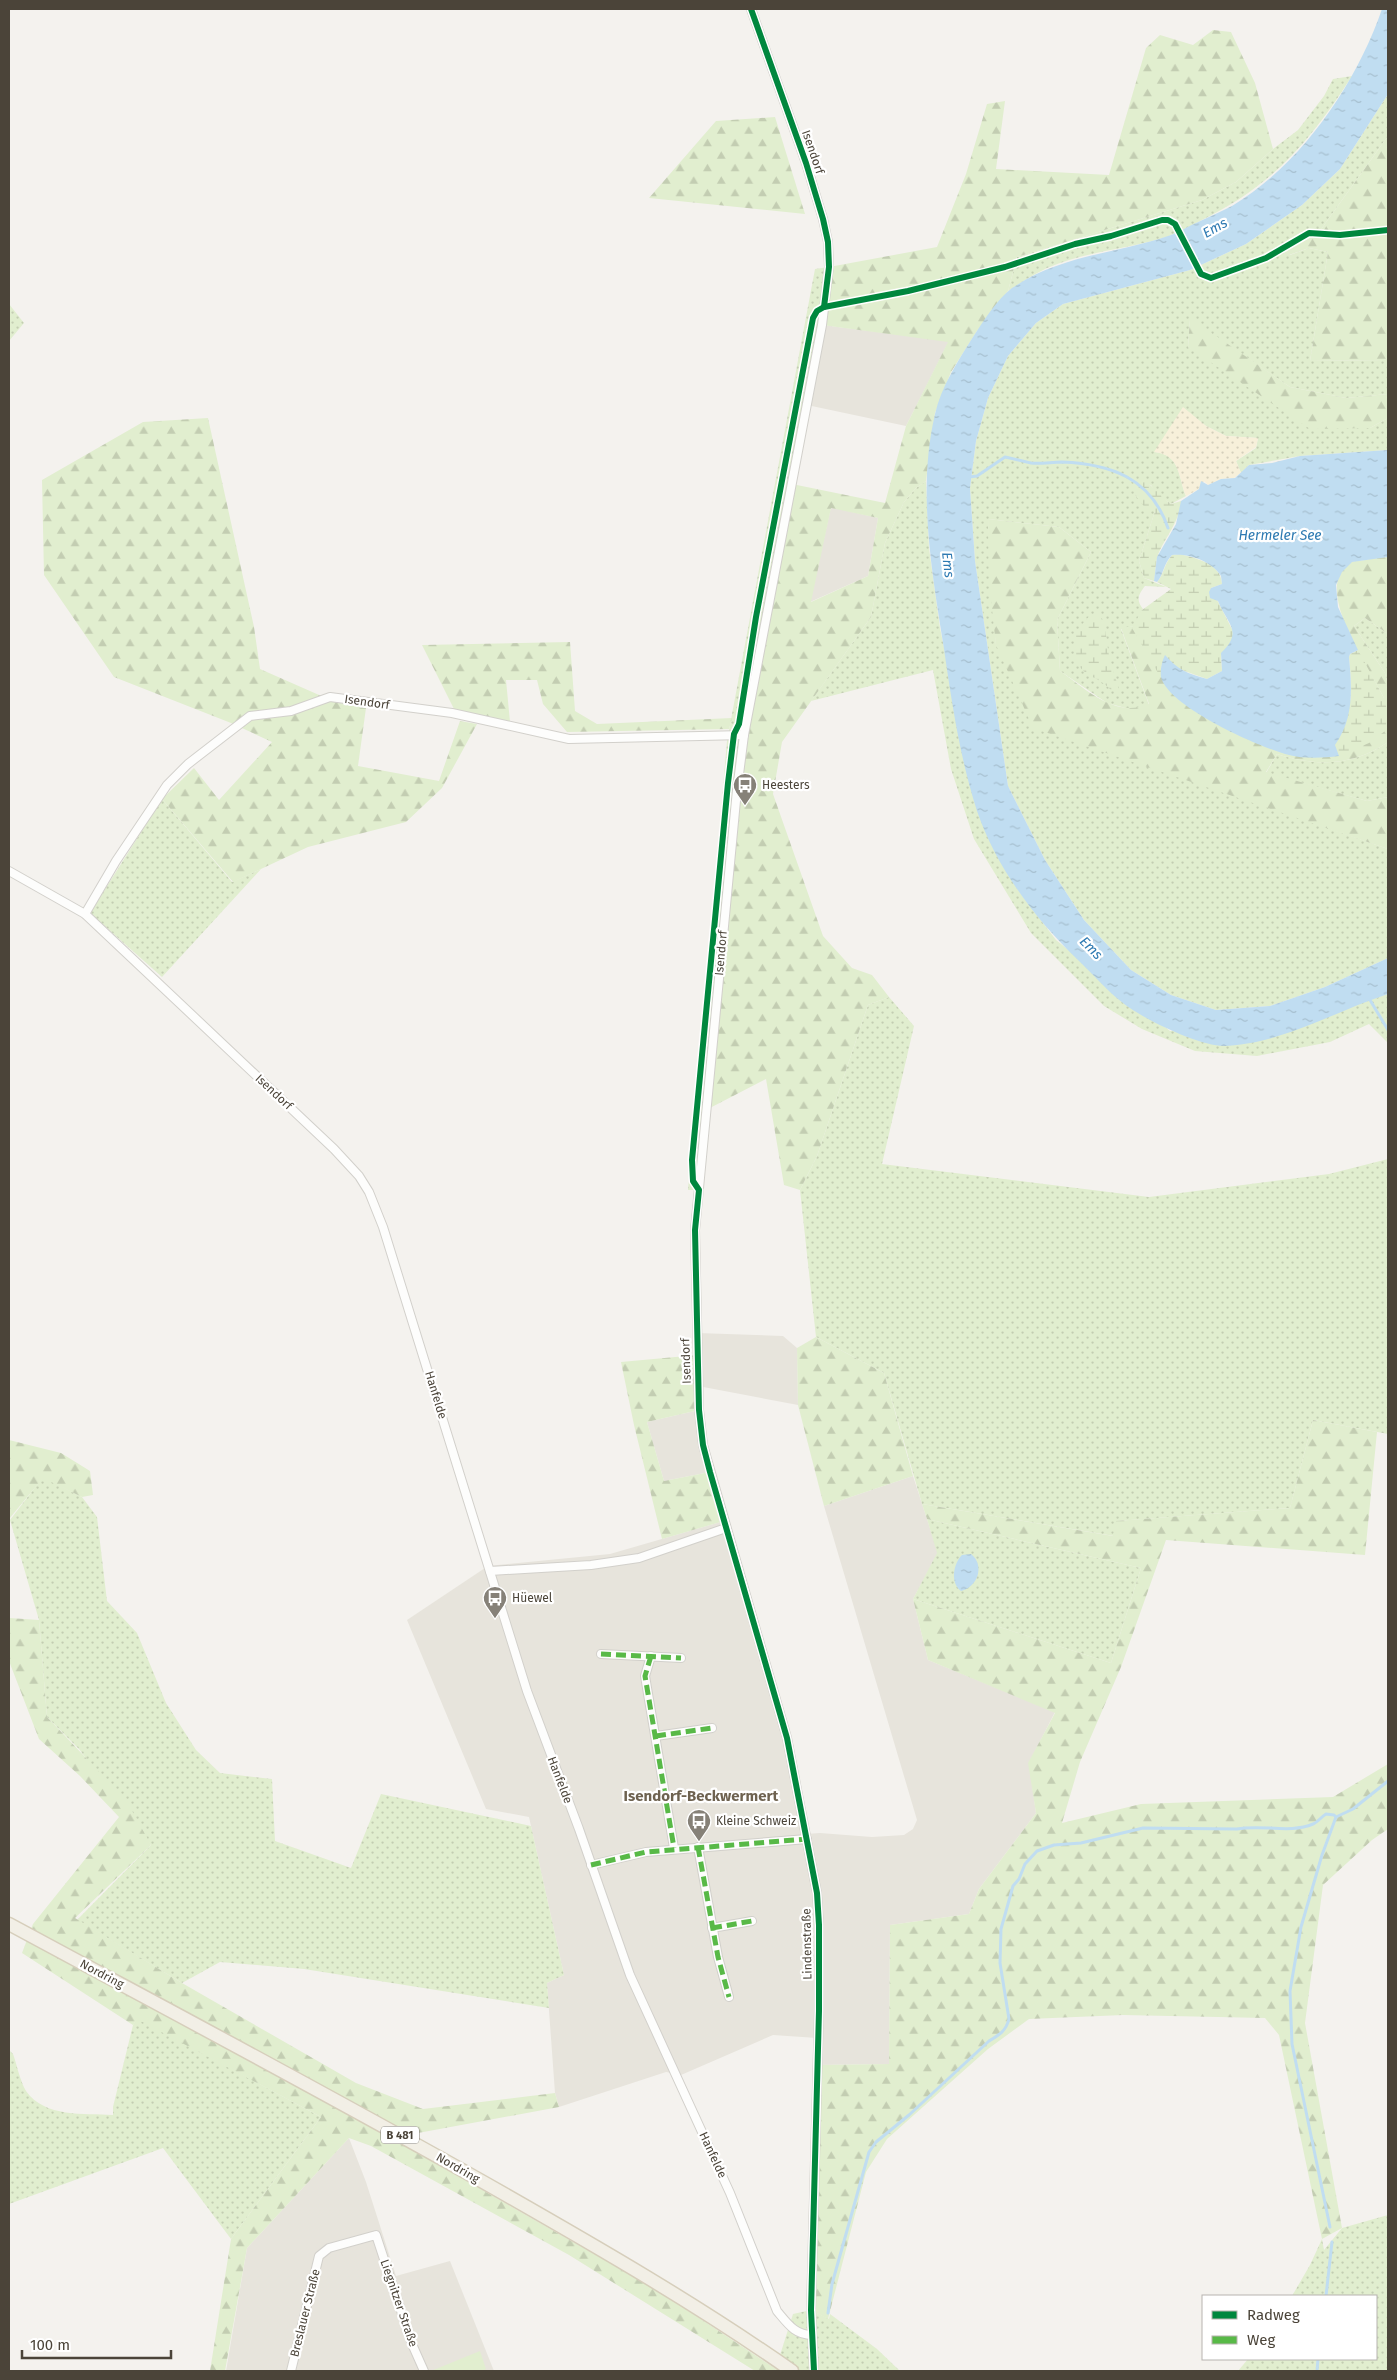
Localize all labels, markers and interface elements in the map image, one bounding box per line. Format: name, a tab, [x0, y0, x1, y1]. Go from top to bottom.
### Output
street label: Isendorf	[799, 128, 827, 177]
water label: Ems	[1200, 214, 1231, 242]
water label: Hermeler See	[1238, 527, 1322, 544]
water label: Ems	[938, 551, 958, 579]
street label: Isendorf	[343, 692, 391, 712]
bus stop icon: Heesters	[732, 772, 758, 806]
place label: Heesters	[762, 778, 810, 792]
street label: Isendorf	[712, 929, 730, 976]
water label: Ems	[1076, 933, 1106, 963]
street label: Isendorf	[253, 1071, 296, 1113]
street label: Isendorf	[678, 1337, 694, 1384]
street label: Hanfelde	[422, 1369, 450, 1421]
bus stop icon: Hüewel	[482, 1585, 508, 1619]
place label: Hüewel	[512, 1591, 553, 1605]
street label: Hanfelde	[545, 1754, 575, 1806]
district label: Isendorf-Beckwermert	[624, 1787, 779, 1805]
bus stop icon: Kleine Schweiz	[686, 1808, 712, 1842]
place label: Kleine Schweiz	[716, 1814, 796, 1828]
street label: Lindenstraße	[799, 1908, 815, 1980]
street label: Nordring	[78, 1957, 127, 1992]
road number: B 481	[381, 2126, 419, 2144]
street label: Hanfelde	[696, 2130, 730, 2180]
street label: Nordring	[434, 2150, 483, 2186]
street label: Liegnitzer Straße	[377, 2257, 421, 2349]
street label: Breslauer Straße	[287, 2267, 323, 2359]
legend	[1202, 2295, 1377, 2360]
text: Radweg	[1247, 2306, 1300, 2324]
scale bar	[22, 2328, 171, 2360]
text: Weg	[1247, 2331, 1275, 2349]
text: 100 m	[30, 2336, 70, 2354]

